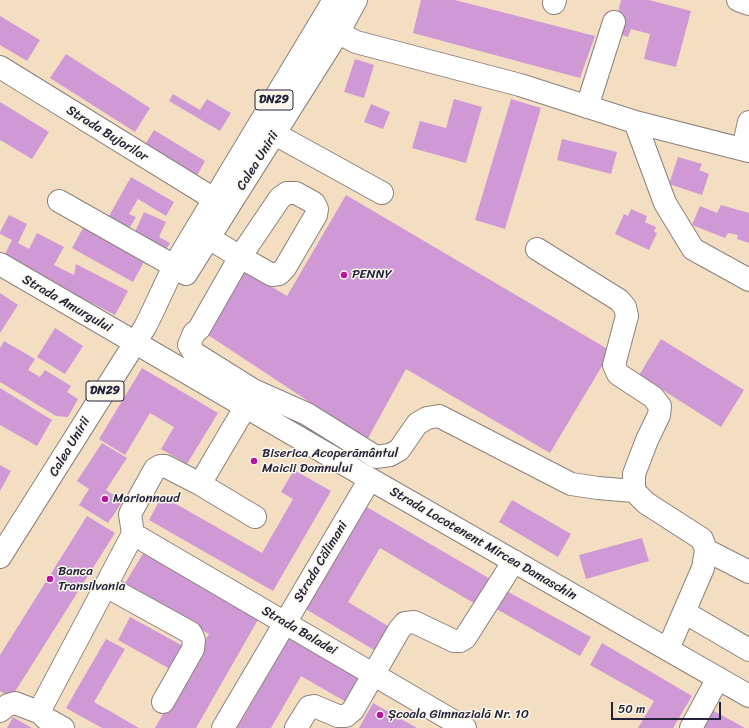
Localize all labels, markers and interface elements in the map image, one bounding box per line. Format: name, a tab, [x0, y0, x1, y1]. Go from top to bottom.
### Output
road number: DN29	[255, 90, 293, 110]
street label: Strada Bujorilor	[63, 103, 151, 165]
street label: Calea Unirii	[234, 129, 282, 193]
place label: PENNY	[352, 267, 392, 283]
marker: PENNY	[339, 270, 349, 280]
street label: Strada Amurgului	[19, 272, 115, 336]
road number: DN29	[86, 381, 124, 401]
street label: Calea Unirii	[46, 414, 94, 480]
place label: Biserica Acoperământul Maicii Domnului	[262, 446, 398, 477]
marker: Biserica Acoperământul Maicii Domnului	[249, 456, 259, 466]
street label: Strada Locotenent Mircea Damaschin	[387, 484, 579, 604]
place label: Marionnaud	[113, 491, 180, 507]
marker: Marionnaud	[100, 494, 110, 504]
street label: Strada Călimani	[291, 519, 351, 605]
place label: Banca Transilvania	[58, 564, 125, 595]
marker: Banca Transilvania	[45, 574, 55, 584]
street label: Strada Baladei	[259, 603, 339, 659]
scale bar	[613, 694, 723, 720]
text: 50 m	[618, 698, 645, 720]
place label: Școala Gimnazială Nr. 10	[388, 707, 529, 723]
marker: Școala Gimnazială Nr. 10	[375, 710, 385, 720]

